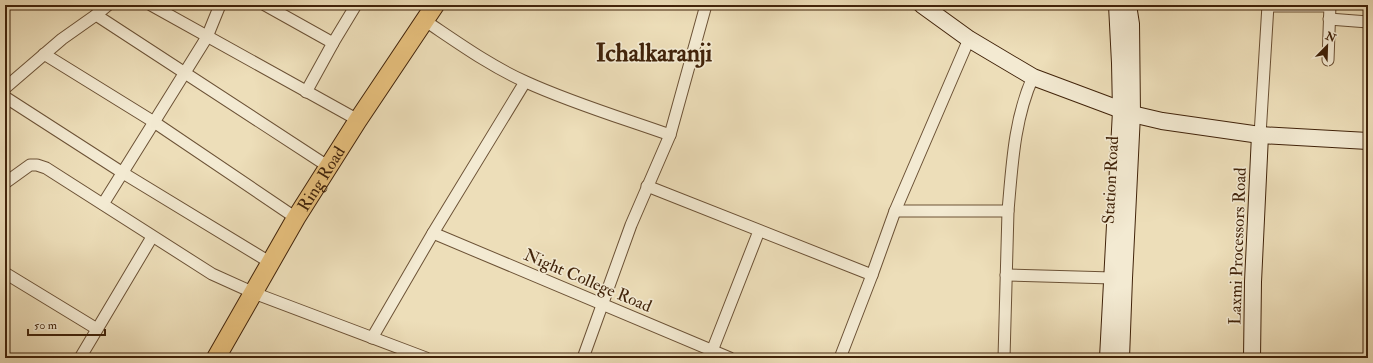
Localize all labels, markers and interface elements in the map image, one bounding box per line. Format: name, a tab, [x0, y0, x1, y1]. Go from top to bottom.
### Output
north arrow	[1307, 26, 1347, 66]
text: N	[1323, 29, 1339, 46]
district label: Ichalkaranji	[596, 38, 713, 69]
street label: Station Road	[1098, 135, 1123, 224]
street label: Ring Road	[293, 142, 350, 215]
street label: Laxmi Processors Road	[1224, 166, 1251, 325]
street label: Night College Road	[521, 244, 655, 317]
scale bar	[28, 311, 105, 337]
text: 50 m	[34, 318, 58, 333]

